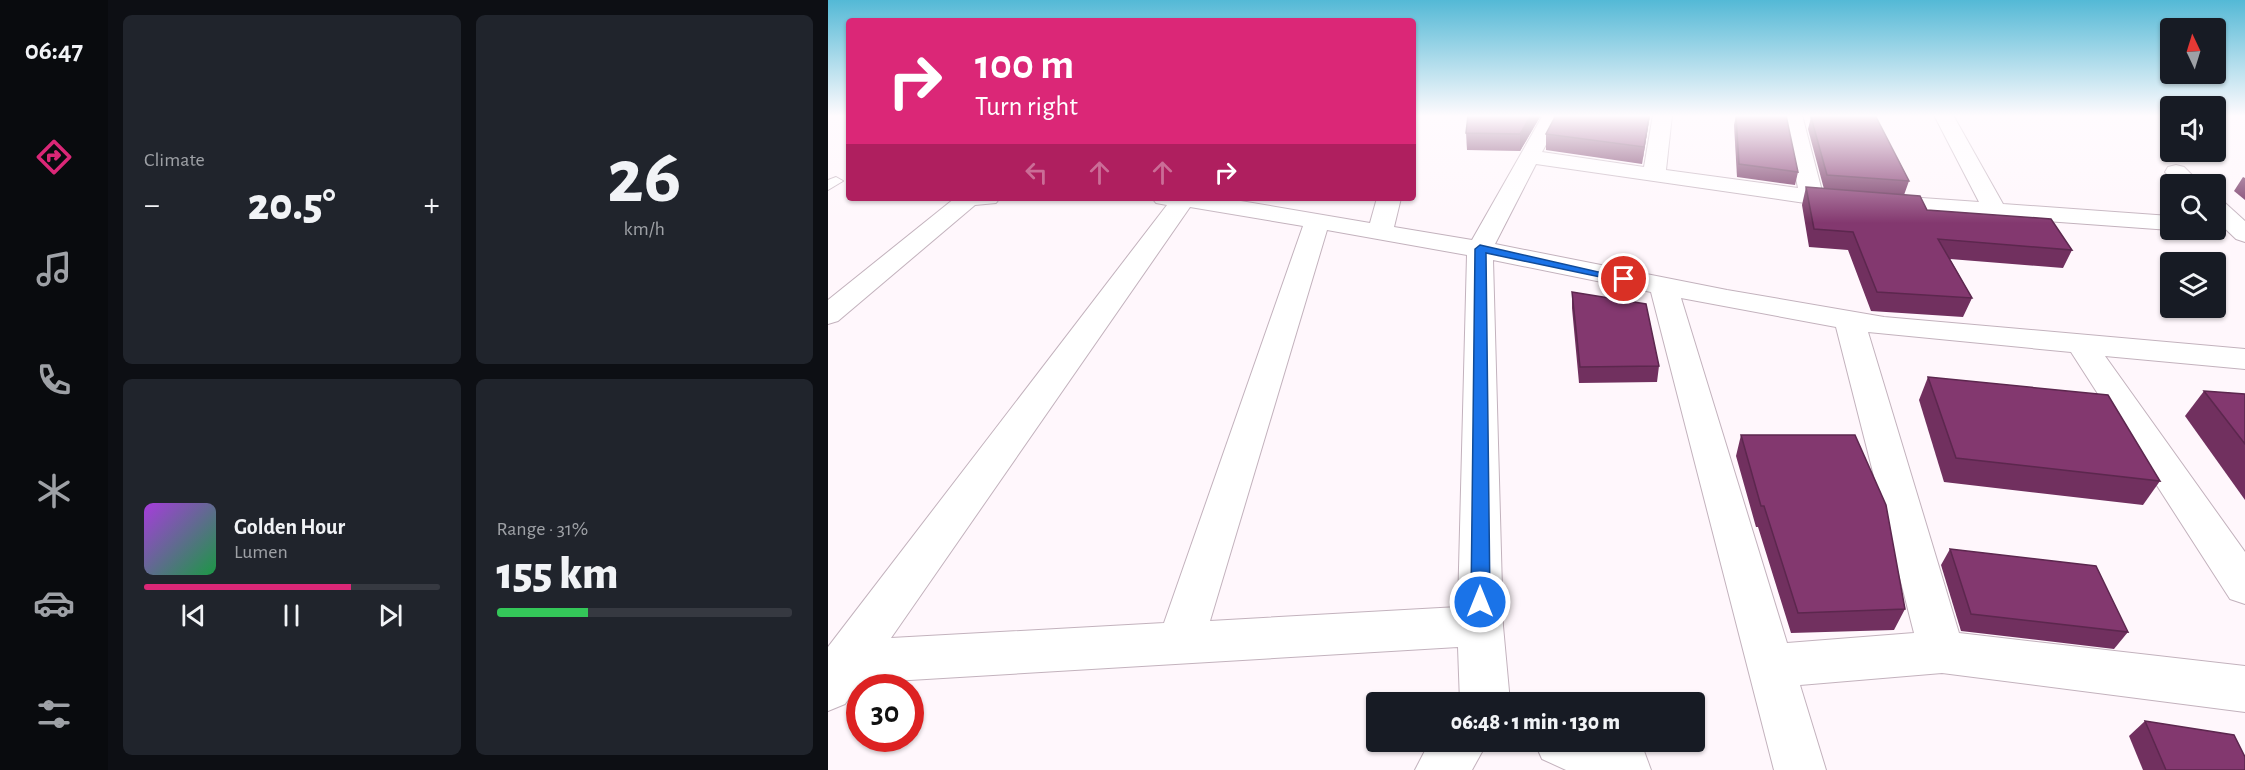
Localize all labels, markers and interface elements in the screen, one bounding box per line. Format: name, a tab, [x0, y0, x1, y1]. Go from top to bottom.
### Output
north arrow	[2160, 18, 2226, 84]
map controls	[2160, 18, 2226, 318]
text: 06:47	[25, 37, 83, 64]
icon: right	[876, 42, 954, 120]
text: 100 m	[975, 44, 1074, 86]
text: Turn right	[975, 93, 1078, 120]
button: sound	[2160, 96, 2226, 162]
icon: directions	[33, 136, 75, 178]
text: 26	[607, 139, 681, 217]
text: Climate	[144, 150, 205, 170]
icon: left	[1020, 156, 1053, 189]
icon: ahead	[1083, 156, 1116, 189]
icon: ahead	[1146, 156, 1179, 189]
icon: right	[1209, 156, 1242, 189]
button: search	[2160, 174, 2226, 240]
text: 20.5°	[248, 183, 336, 228]
text: −	[144, 189, 160, 222]
text: +	[424, 189, 439, 222]
text: km/h	[624, 219, 665, 239]
icon: music	[33, 248, 75, 290]
button: layers	[2160, 252, 2226, 318]
pin	[1598, 253, 1649, 304]
icon: arrive	[1607, 262, 1640, 295]
icon: phone	[33, 359, 75, 401]
icon: climate	[33, 470, 75, 512]
text: Golden Hour	[234, 516, 345, 538]
text: Range · 31%	[497, 519, 588, 539]
text: Lumen	[234, 542, 288, 562]
text: 155 km	[497, 552, 619, 597]
position arrow	[1448, 570, 1512, 634]
icon: car	[33, 582, 75, 624]
icon: previous	[177, 599, 210, 632]
icon: pause	[275, 599, 308, 632]
icon: next	[374, 599, 407, 632]
speed limit sign: 30	[846, 674, 924, 752]
icon: filters	[33, 693, 75, 735]
text: 06:48 · 1 min · 130 m	[1451, 711, 1620, 733]

